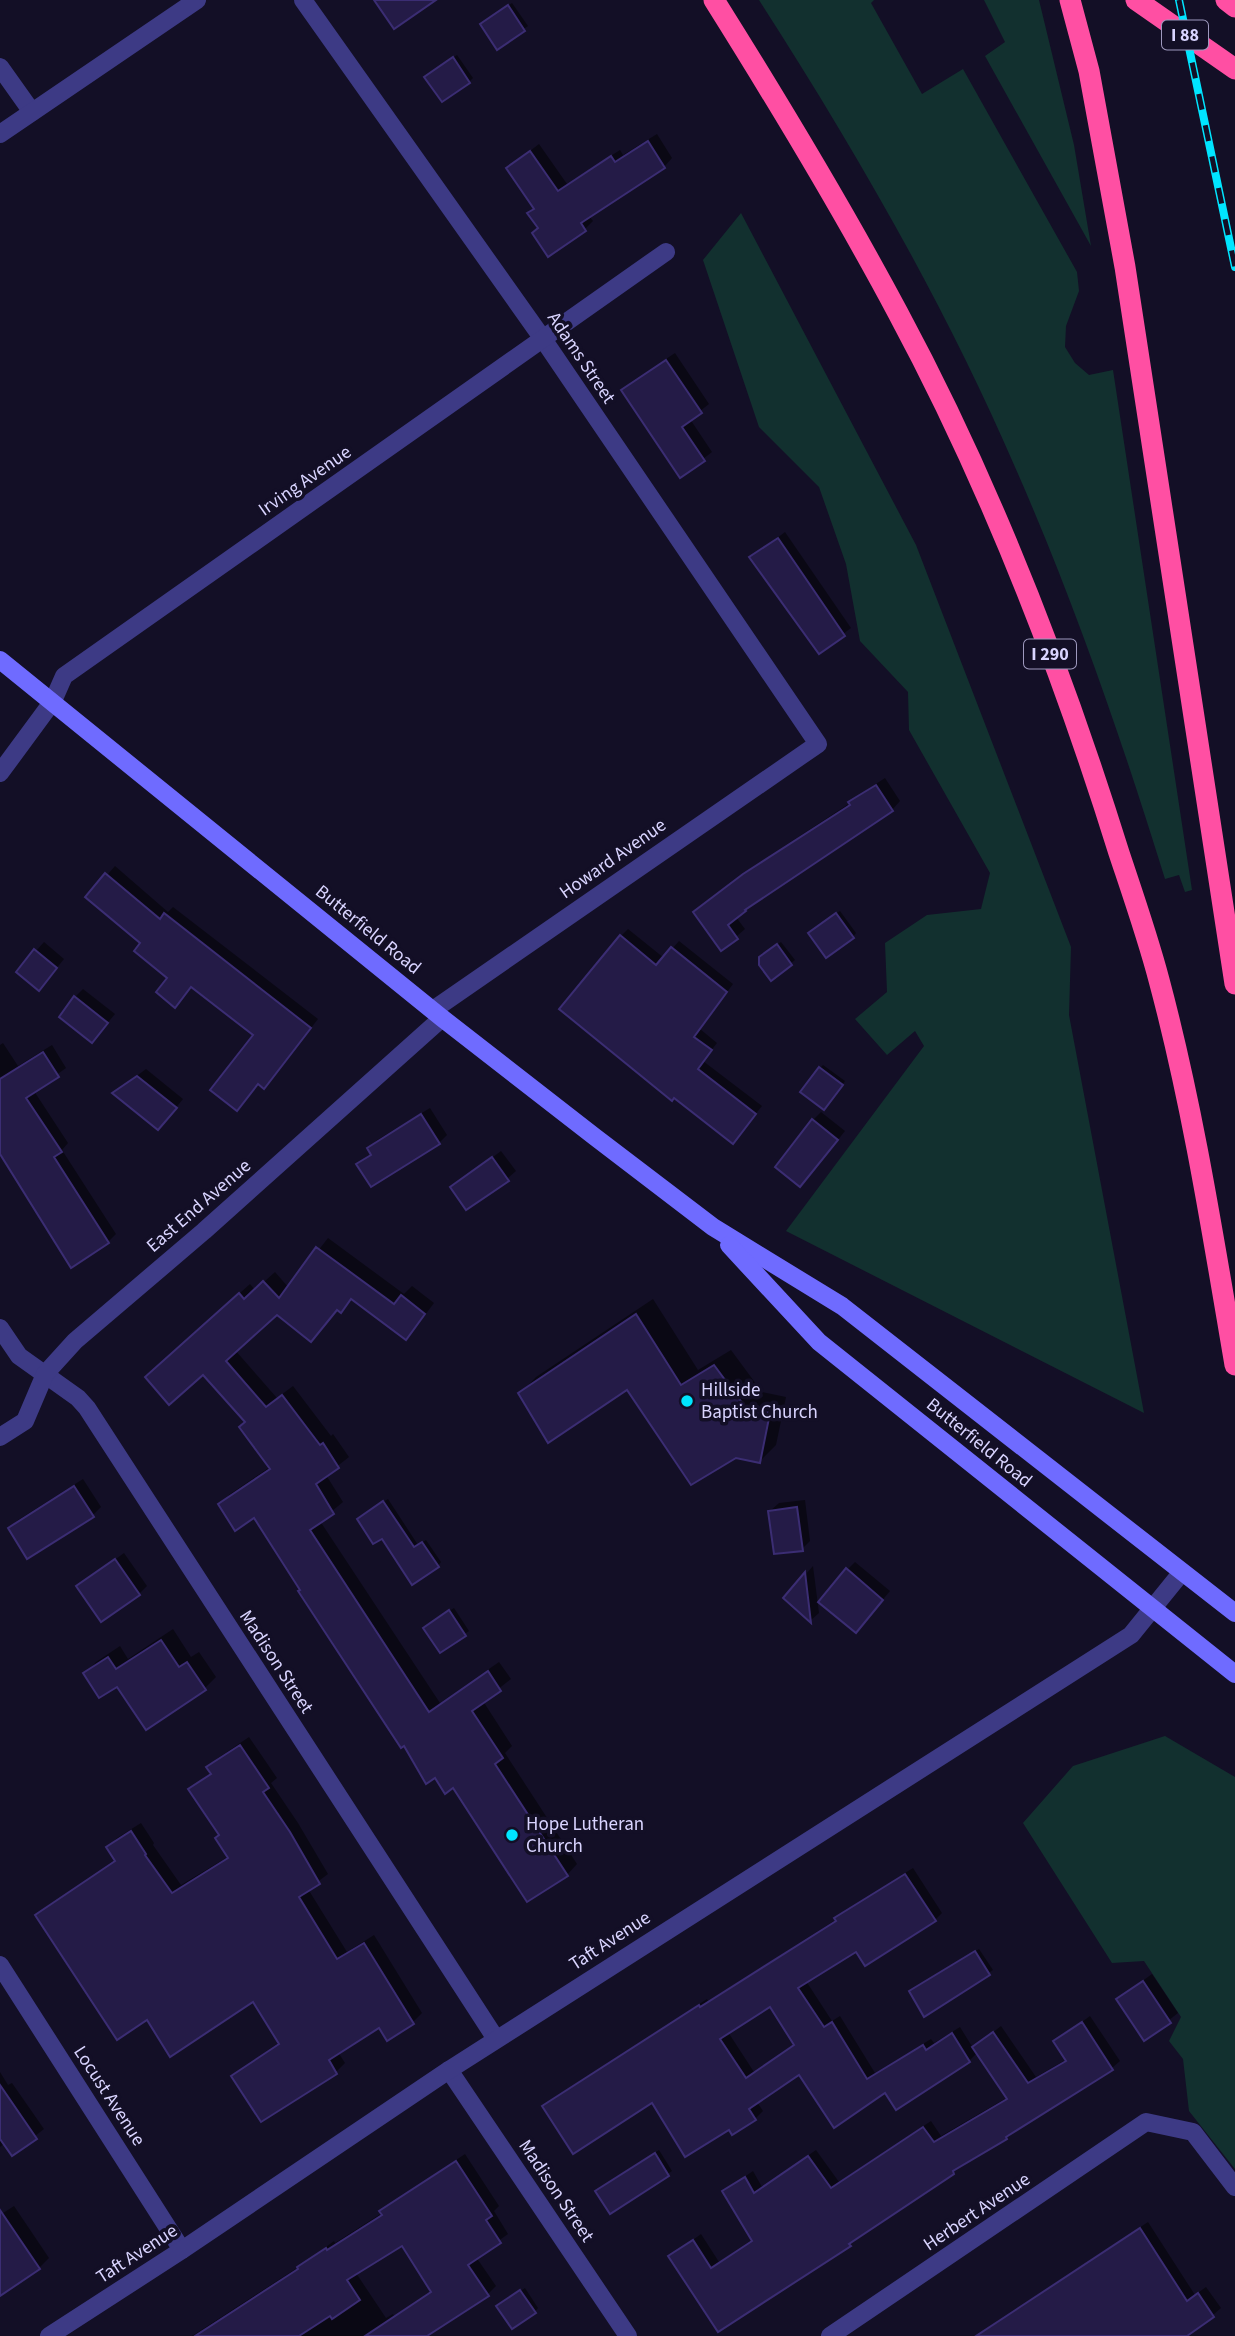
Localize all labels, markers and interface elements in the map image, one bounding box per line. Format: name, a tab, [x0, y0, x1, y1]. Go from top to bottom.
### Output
road number: I 88	[1162, 20, 1208, 50]
street label: Adams Street	[540, 307, 622, 410]
street label: Irving Avenue	[253, 439, 357, 523]
road number: I 290	[1024, 640, 1076, 668]
street label: Howard Avenue	[554, 812, 672, 906]
street label: Butterfield Road	[309, 879, 427, 981]
street label: East End Avenue	[141, 1153, 257, 1259]
place label: Hillside Baptist Church	[701, 1377, 818, 1426]
street label: Butterfield Road	[920, 1392, 1038, 1494]
marker: Hillside Baptist Church	[679, 1393, 695, 1409]
street label: Madison Street	[232, 1605, 320, 1720]
place label: Hope Lutheran Church	[526, 1811, 644, 1860]
marker: Hope Lutheran Church	[504, 1827, 520, 1843]
street label: Taft Avenue	[564, 1905, 656, 1977]
street label: Locust Avenue	[66, 2041, 152, 2151]
street label: Madison Street	[512, 2134, 601, 2248]
street label: Herbert Avenue	[918, 2166, 1036, 2258]
street label: Taft Avenue	[91, 2218, 183, 2290]

